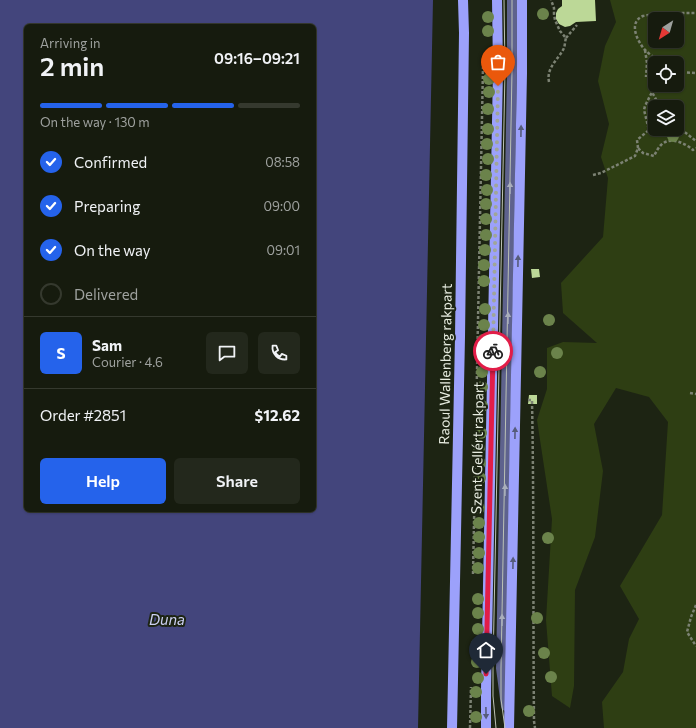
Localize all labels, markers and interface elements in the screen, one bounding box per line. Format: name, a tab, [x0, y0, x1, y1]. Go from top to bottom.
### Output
north arrow	[648, 12, 684, 48]
map controls	[648, 12, 684, 136]
text: Arriving in	[40, 35, 100, 51]
pin	[481, 45, 515, 86]
text: 09:16–09:21	[214, 49, 300, 67]
text: 2 min	[40, 50, 104, 81]
icon: bag	[487, 51, 509, 73]
button: locate	[648, 56, 684, 92]
button: layers	[648, 100, 684, 136]
text: On the way · 130 m	[40, 114, 150, 130]
one-way arrow	[518, 124, 524, 137]
icon: check	[40, 151, 62, 173]
text: Confirmed	[74, 153, 147, 171]
text: 08:58	[265, 154, 300, 170]
one-way arrow	[507, 182, 514, 194]
icon: check	[40, 195, 62, 217]
text: Preparing	[74, 197, 140, 215]
text: 09:00	[264, 198, 300, 214]
icon: check	[40, 239, 62, 261]
text: On the way	[74, 241, 151, 259]
text: 09:01	[267, 242, 300, 258]
one-way arrow	[515, 255, 522, 267]
street label: Raoul Wallenberg rakpart	[435, 283, 455, 445]
text: Delivered	[74, 285, 138, 303]
one-way arrow	[505, 311, 511, 324]
courier	[473, 331, 513, 371]
button: chat	[206, 332, 248, 374]
button: phone	[258, 332, 300, 374]
text: Sam	[92, 336, 122, 354]
icon: bike	[482, 340, 504, 362]
text: S	[56, 344, 66, 362]
text: Courier · 4.6	[92, 354, 163, 370]
street label: Szent Gellért rakpart	[467, 381, 487, 514]
text: Order #2851	[40, 406, 126, 424]
text: $12.62	[255, 406, 300, 424]
one-way arrow	[512, 426, 518, 439]
button: Help	[40, 458, 166, 504]
button: Share	[174, 458, 300, 504]
one-way arrow	[502, 483, 508, 496]
one-way arrow	[510, 556, 516, 569]
water label: Duna	[149, 610, 185, 628]
one-way arrow	[499, 613, 505, 626]
pin	[469, 633, 503, 674]
icon: home	[475, 639, 497, 661]
one-way arrow	[483, 707, 489, 720]

